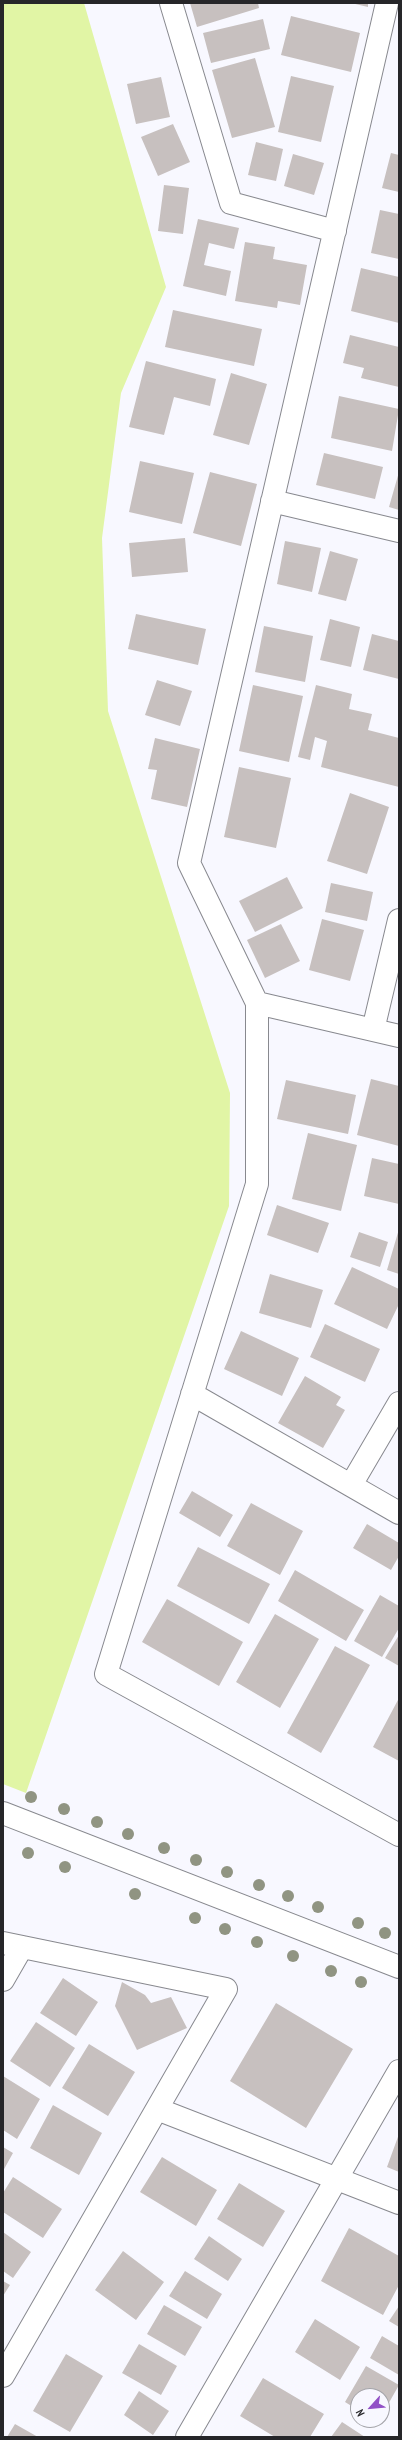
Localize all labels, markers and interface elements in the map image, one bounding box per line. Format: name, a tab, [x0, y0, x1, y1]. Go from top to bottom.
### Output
north arrow	[350, 2388, 390, 2428]
text: N	[353, 2407, 368, 2419]

